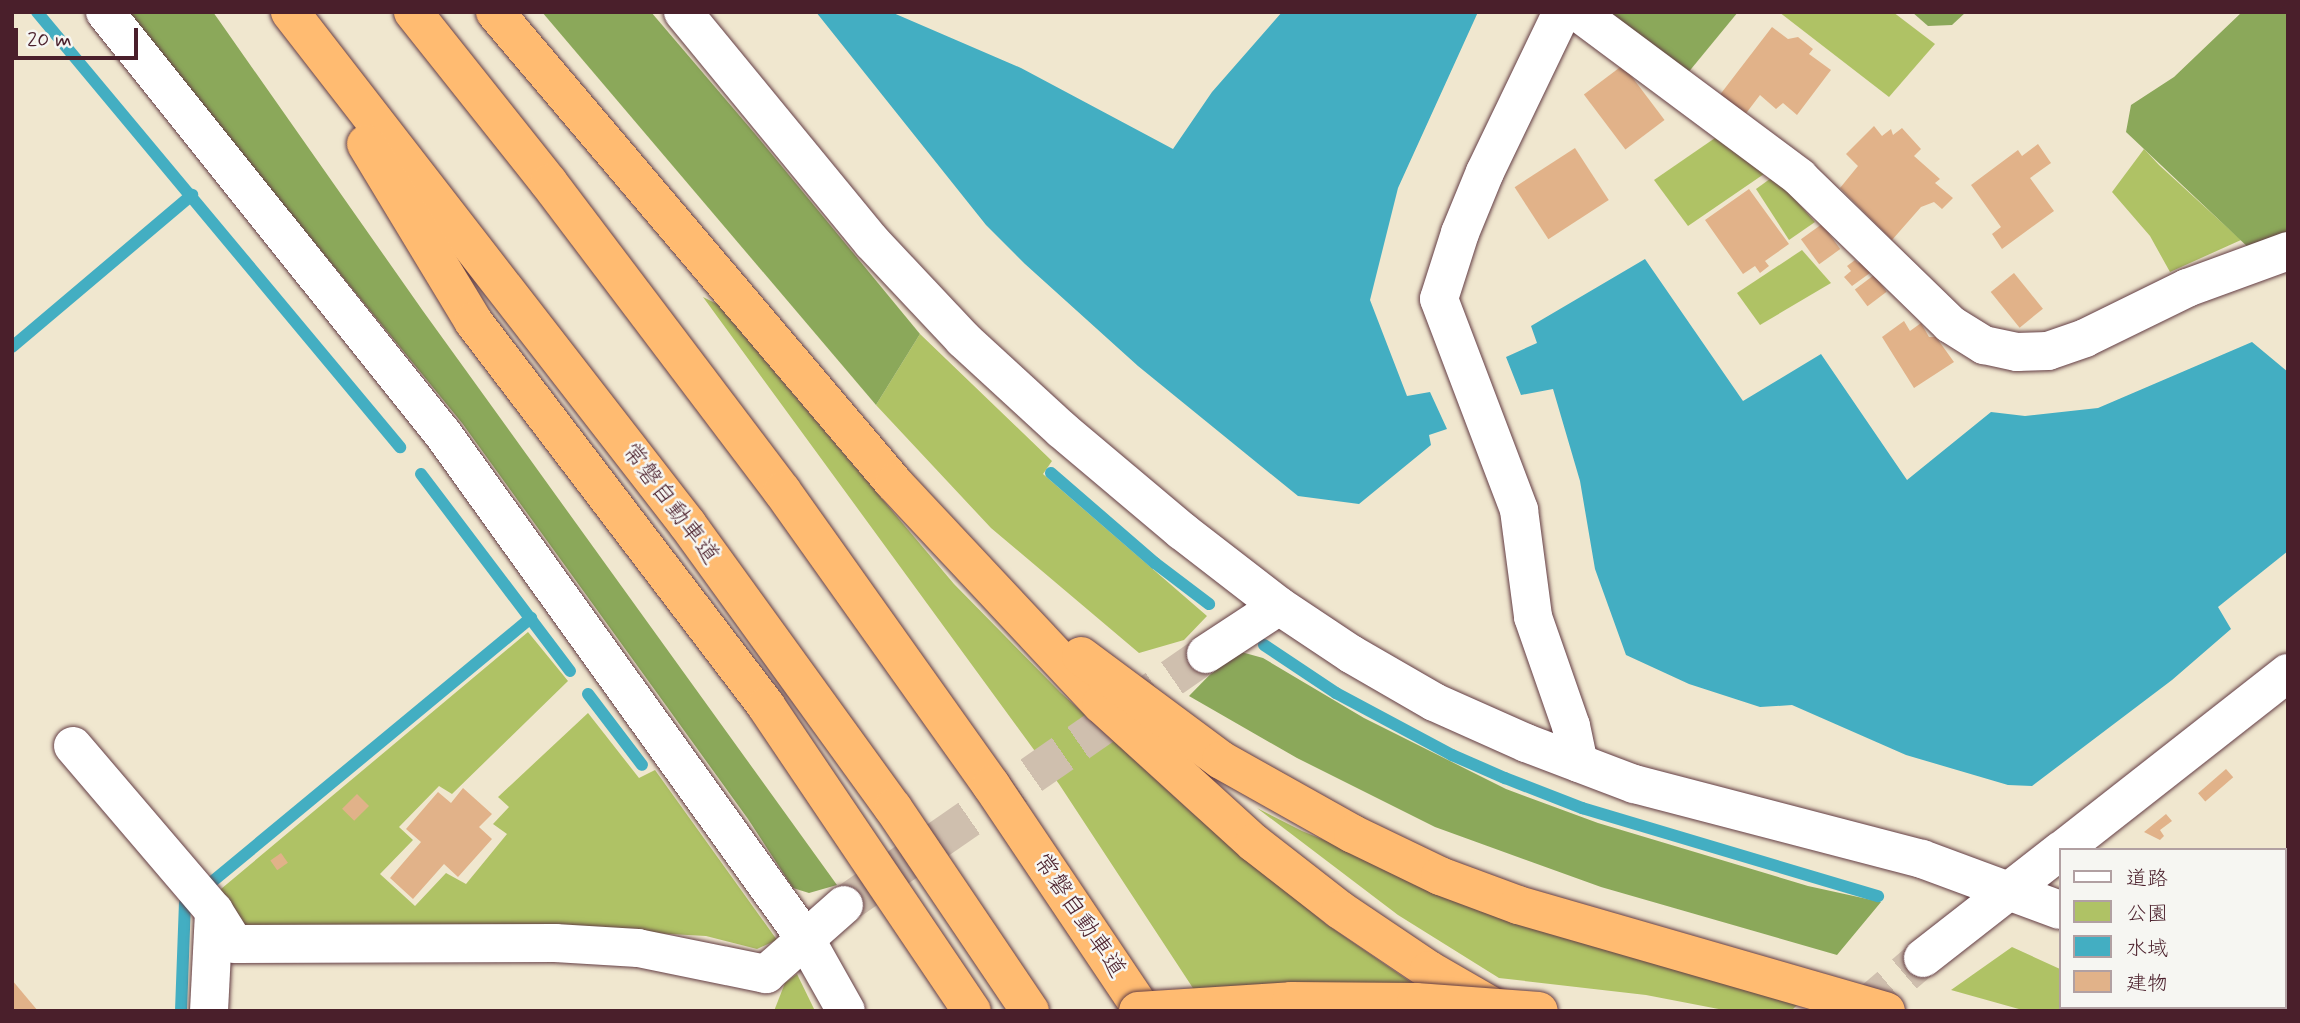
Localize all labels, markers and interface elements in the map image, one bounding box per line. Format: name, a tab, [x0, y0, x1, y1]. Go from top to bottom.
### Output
scale bar	[18, 14, 142, 58]
text: 20 m	[27, 26, 72, 54]
street label: 常磐自動車道	[615, 438, 725, 570]
street label: 常磐自動車道	[1027, 848, 1131, 984]
legend	[2058, 848, 2286, 1009]
text: 道路	[2126, 865, 2168, 893]
text: 公園	[2126, 900, 2168, 928]
text: 水域	[2126, 935, 2168, 963]
text: 建物	[2126, 970, 2168, 998]

